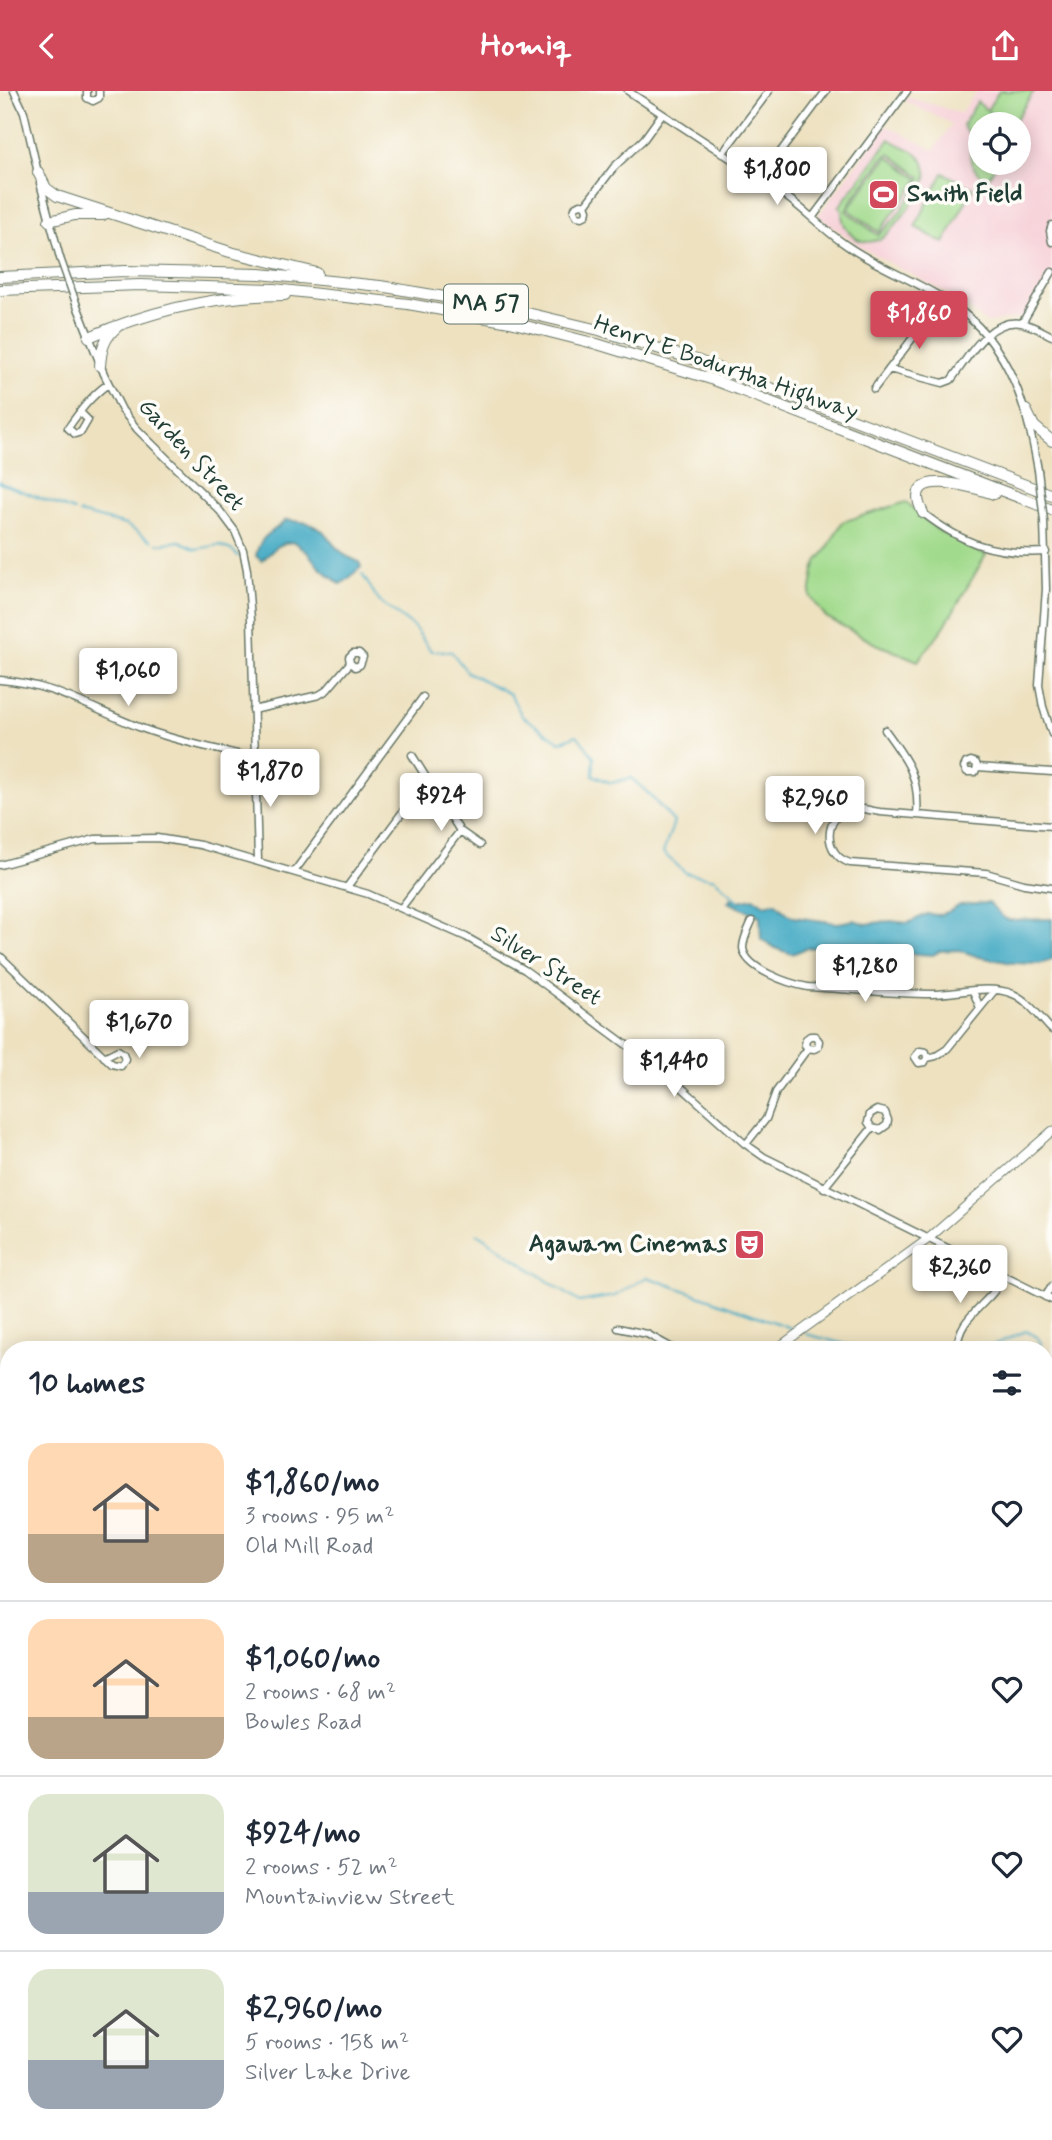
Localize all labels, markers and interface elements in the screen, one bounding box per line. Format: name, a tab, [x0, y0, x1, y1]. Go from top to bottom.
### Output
text: Homiq	[480, 25, 572, 67]
icon: back	[28, 27, 66, 65]
icon: share	[986, 27, 1024, 65]
map controls	[968, 112, 1031, 175]
button: locate	[968, 112, 1031, 175]
pin: $1,800	[720, 148, 834, 207]
text: $1,800	[743, 155, 811, 185]
sports icon: Smith Field	[867, 177, 901, 211]
place label: Smith Field	[907, 179, 1023, 210]
road number: MA 57	[444, 285, 528, 323]
pin: $1,860	[862, 292, 976, 351]
text: $1,860	[886, 299, 952, 329]
street label: Henry E Bodurtha Highway	[589, 308, 862, 431]
street label: Garden Street	[131, 392, 251, 518]
pin: $1,060	[71, 649, 185, 708]
text: $1,060	[95, 656, 161, 686]
pin: $1,870	[213, 749, 327, 809]
text: $1,870	[236, 757, 304, 787]
pin: $924	[400, 773, 482, 833]
pin: $2,960	[758, 777, 872, 836]
text: $924	[416, 781, 466, 811]
text: $2,960	[781, 784, 849, 814]
street label: Silver Street	[484, 919, 608, 1013]
pin: $1,280	[808, 944, 922, 1004]
text: $1,280	[832, 952, 898, 982]
pin: $1,670	[82, 1000, 196, 1060]
text: $1,670	[105, 1008, 173, 1038]
pin: $1,440	[617, 1039, 731, 1099]
text: $1,440	[639, 1047, 709, 1077]
theatre icon: Agawam Cinemas	[733, 1227, 767, 1261]
place label: Agawam Cinemas	[529, 1229, 727, 1261]
pin: $2,360	[903, 1245, 1017, 1305]
text: $2,360	[928, 1253, 992, 1283]
text: 10 homes	[28, 1364, 145, 1403]
icon: filters	[988, 1364, 1026, 1402]
text: $1,860/mo	[245, 1463, 380, 1502]
icon: home	[84, 1471, 168, 1555]
icon: heart	[988, 1494, 1026, 1532]
text: 3 rooms · 95 m²	[245, 1502, 394, 1532]
text: Old Mill Road	[245, 1532, 373, 1562]
text: $1,060/mo	[245, 1639, 380, 1678]
icon: home	[84, 1647, 168, 1731]
icon: heart	[988, 1670, 1026, 1708]
text: 2 rooms · 68 m²	[245, 1678, 396, 1708]
text: Bowles Road	[245, 1708, 362, 1738]
text: $924/mo	[245, 1814, 361, 1853]
icon: home	[84, 1822, 168, 1906]
icon: heart	[988, 1845, 1026, 1883]
text: 2 rooms · 52 m²	[245, 1853, 398, 1883]
text: Mountainview Street	[245, 1883, 455, 1913]
text: $2,960/mo	[245, 1989, 382, 2028]
icon: home	[84, 1997, 168, 2081]
icon: heart	[988, 2020, 1026, 2058]
text: 5 rooms · 158 m²	[245, 2028, 409, 2058]
text: Silver Lake Drive	[245, 2058, 410, 2088]

